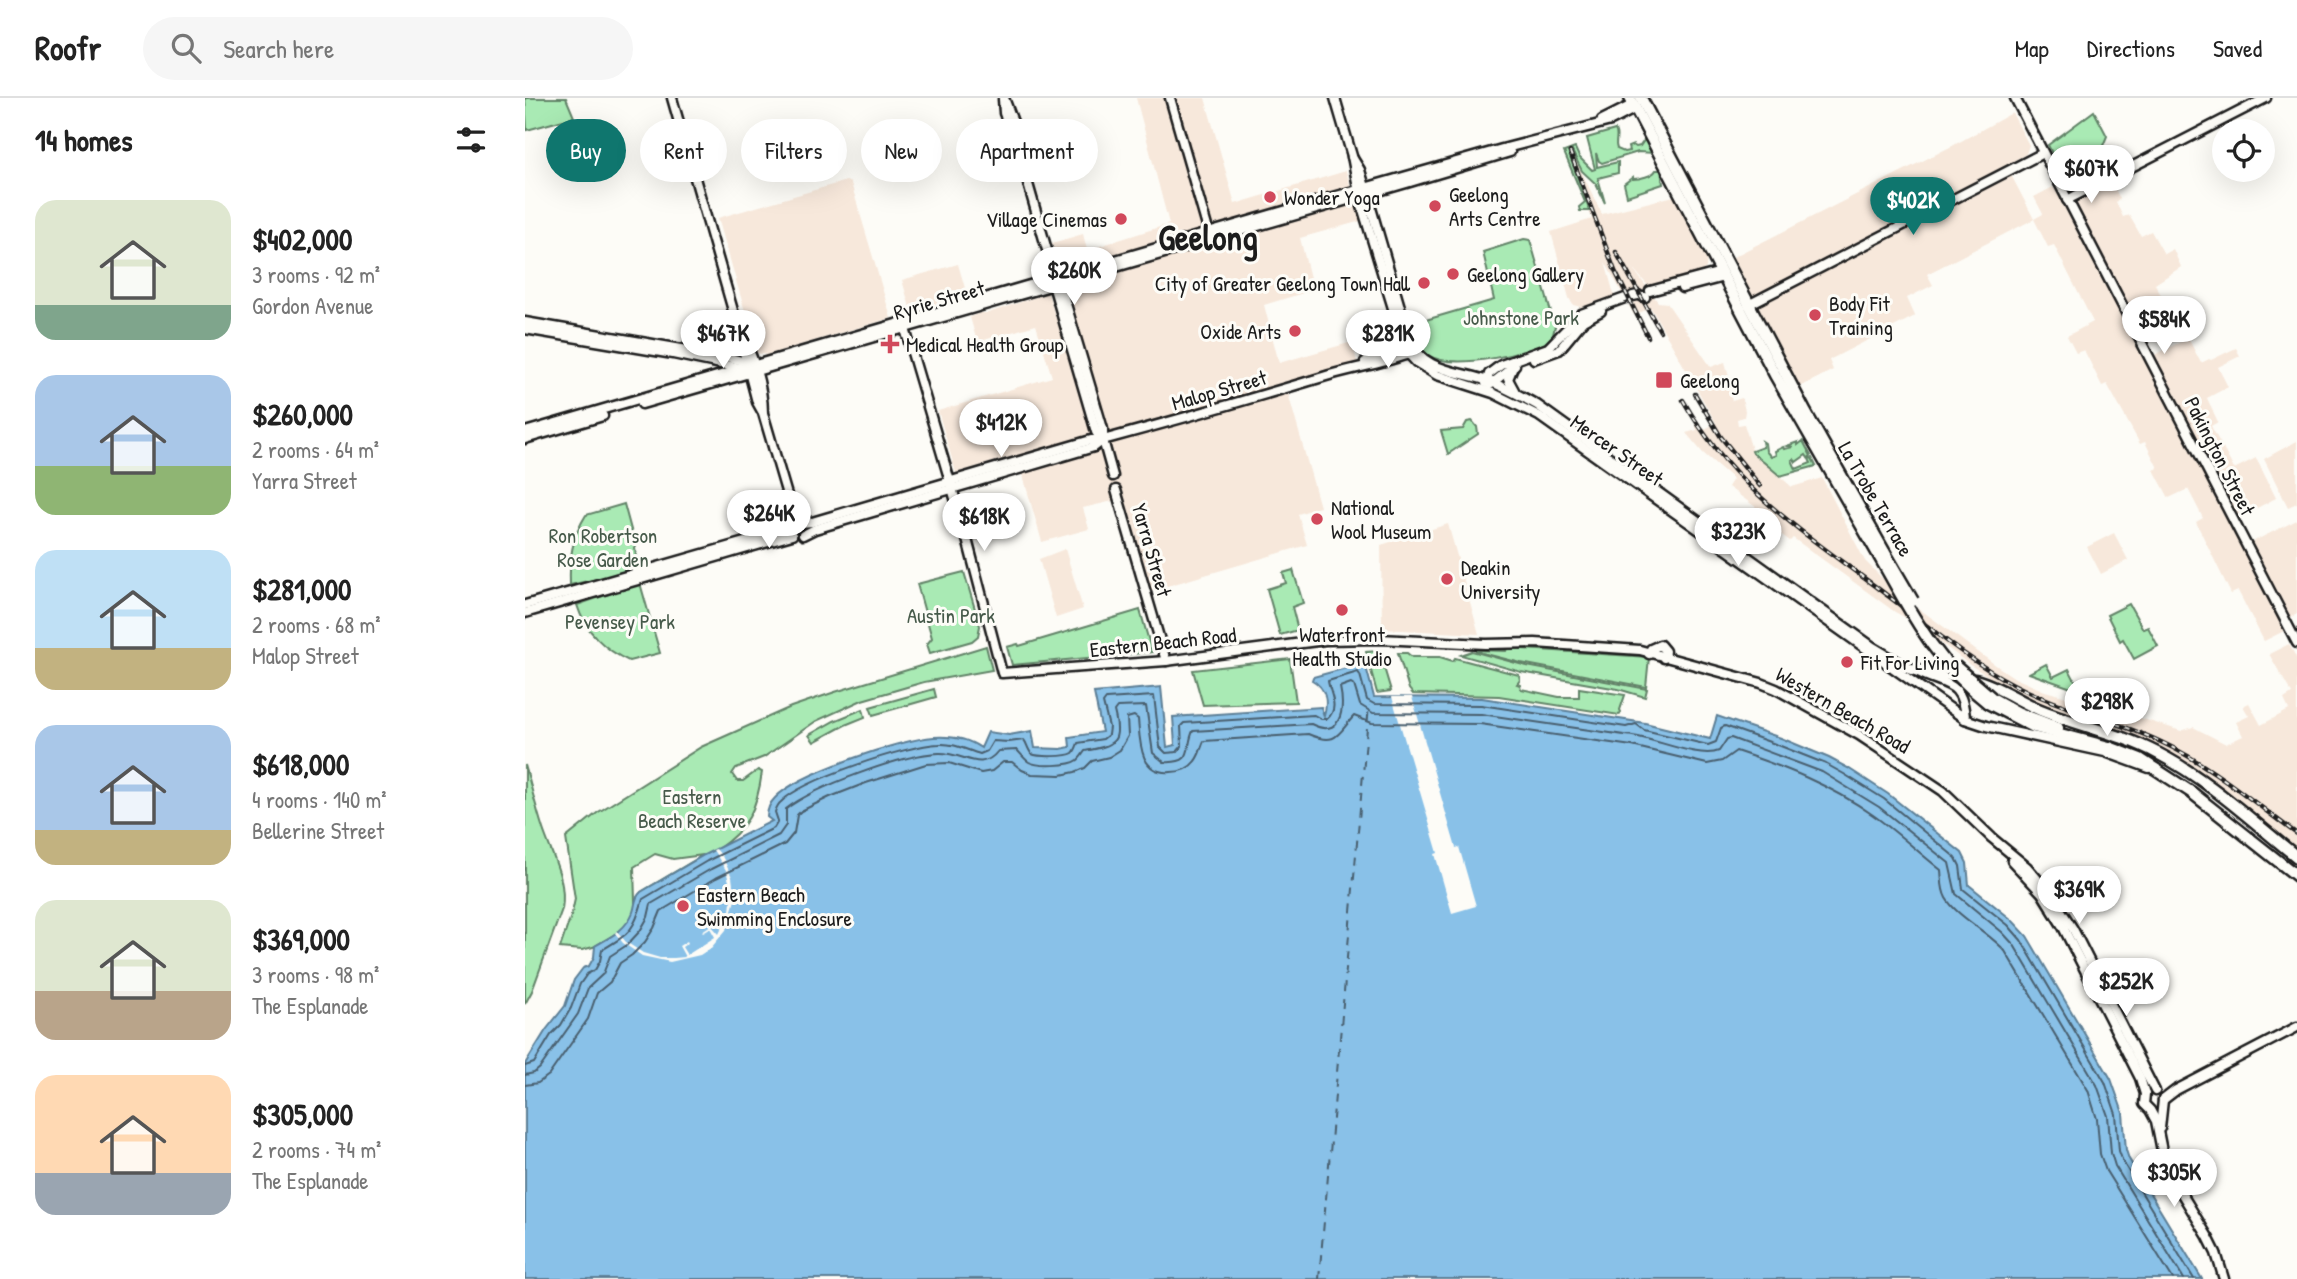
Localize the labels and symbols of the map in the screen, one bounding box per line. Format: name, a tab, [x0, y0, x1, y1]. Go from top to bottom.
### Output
pin: $607K	[2042, 146, 2140, 205]
pin: $402K	[1864, 178, 1962, 237]
place label: Geelong Arts Centre	[1449, 180, 1541, 233]
place label: Wonder Yoga	[1284, 183, 1380, 212]
marker: Wonder Yoga	[1262, 189, 1278, 205]
marker: Geelong Arts Centre	[1427, 198, 1443, 214]
place label: Village Cinemas	[986, 205, 1107, 234]
marker: Village Cinemas	[1113, 211, 1129, 227]
district label: Geelong	[1158, 214, 1258, 262]
pin: $260K	[1025, 248, 1123, 307]
place label: Geelong Gallery	[1467, 260, 1584, 289]
marker: Geelong Gallery	[1445, 266, 1461, 282]
place label: City of Greater Geelong Town Hall	[1155, 269, 1411, 298]
street label: Ryrie Street	[890, 273, 989, 327]
marker: City of Greater Geelong Town Hall	[1416, 275, 1432, 291]
place label: Body Fit Training	[1829, 289, 1893, 342]
pin: $584K	[2115, 296, 2213, 356]
park label: Johnstone Park	[1463, 303, 1579, 332]
marker: Body Fit Training	[1807, 307, 1823, 323]
pin: $467K	[674, 310, 772, 370]
pin: $281K	[1339, 310, 1437, 370]
place label: Oxide Arts	[1200, 317, 1281, 346]
marker: Oxide Arts	[1287, 323, 1303, 339]
place label: Medical Health Group	[906, 330, 1063, 359]
marker: Medical Health Group	[880, 334, 900, 354]
street label: Malop Street	[1168, 362, 1271, 417]
place label: Geelong	[1680, 366, 1740, 395]
marker: Geelong	[1654, 370, 1674, 390]
street label: Pakington Street	[2178, 392, 2263, 521]
pin: $412K	[952, 400, 1050, 459]
street label: Mercer Street	[1565, 407, 1670, 493]
street label: La Trobe Terrace	[1831, 436, 1921, 562]
pin: $264K	[720, 490, 818, 550]
place label: National Wool Museum	[1331, 493, 1431, 546]
pin: $618K	[935, 494, 1033, 553]
street label: Yarra Street	[1125, 500, 1179, 601]
pin: $323K	[1689, 508, 1787, 568]
marker: National Wool Museum	[1309, 511, 1325, 527]
park label: Ron Robertson Rose Garden	[549, 521, 657, 574]
place label: Deakin University	[1461, 553, 1541, 606]
marker: Deakin University	[1439, 571, 1455, 587]
park label: Austin Park	[907, 601, 995, 630]
marker: Waterfront Health Studio	[1334, 602, 1350, 618]
park label: Pevensey Park	[565, 607, 675, 636]
street label: Eastern Beach Road	[1088, 620, 1238, 664]
place label: Waterfront Health Studio	[1292, 620, 1392, 673]
place label: Fit For Living	[1860, 648, 1959, 677]
marker: Fit For Living	[1839, 654, 1855, 670]
street label: Western Beach Road	[1770, 660, 1916, 760]
pin: $298K	[2058, 678, 2156, 738]
park label: Eastern Beach Reserve	[638, 782, 746, 835]
pin: $369K	[2030, 866, 2128, 926]
place label: Eastern Beach Swimming Enclosure	[697, 880, 852, 933]
marker: Eastern Beach Swimming Enclosure	[675, 898, 691, 914]
pin: $252K	[2077, 958, 2175, 1018]
pin: $305K	[2125, 1150, 2223, 1209]

